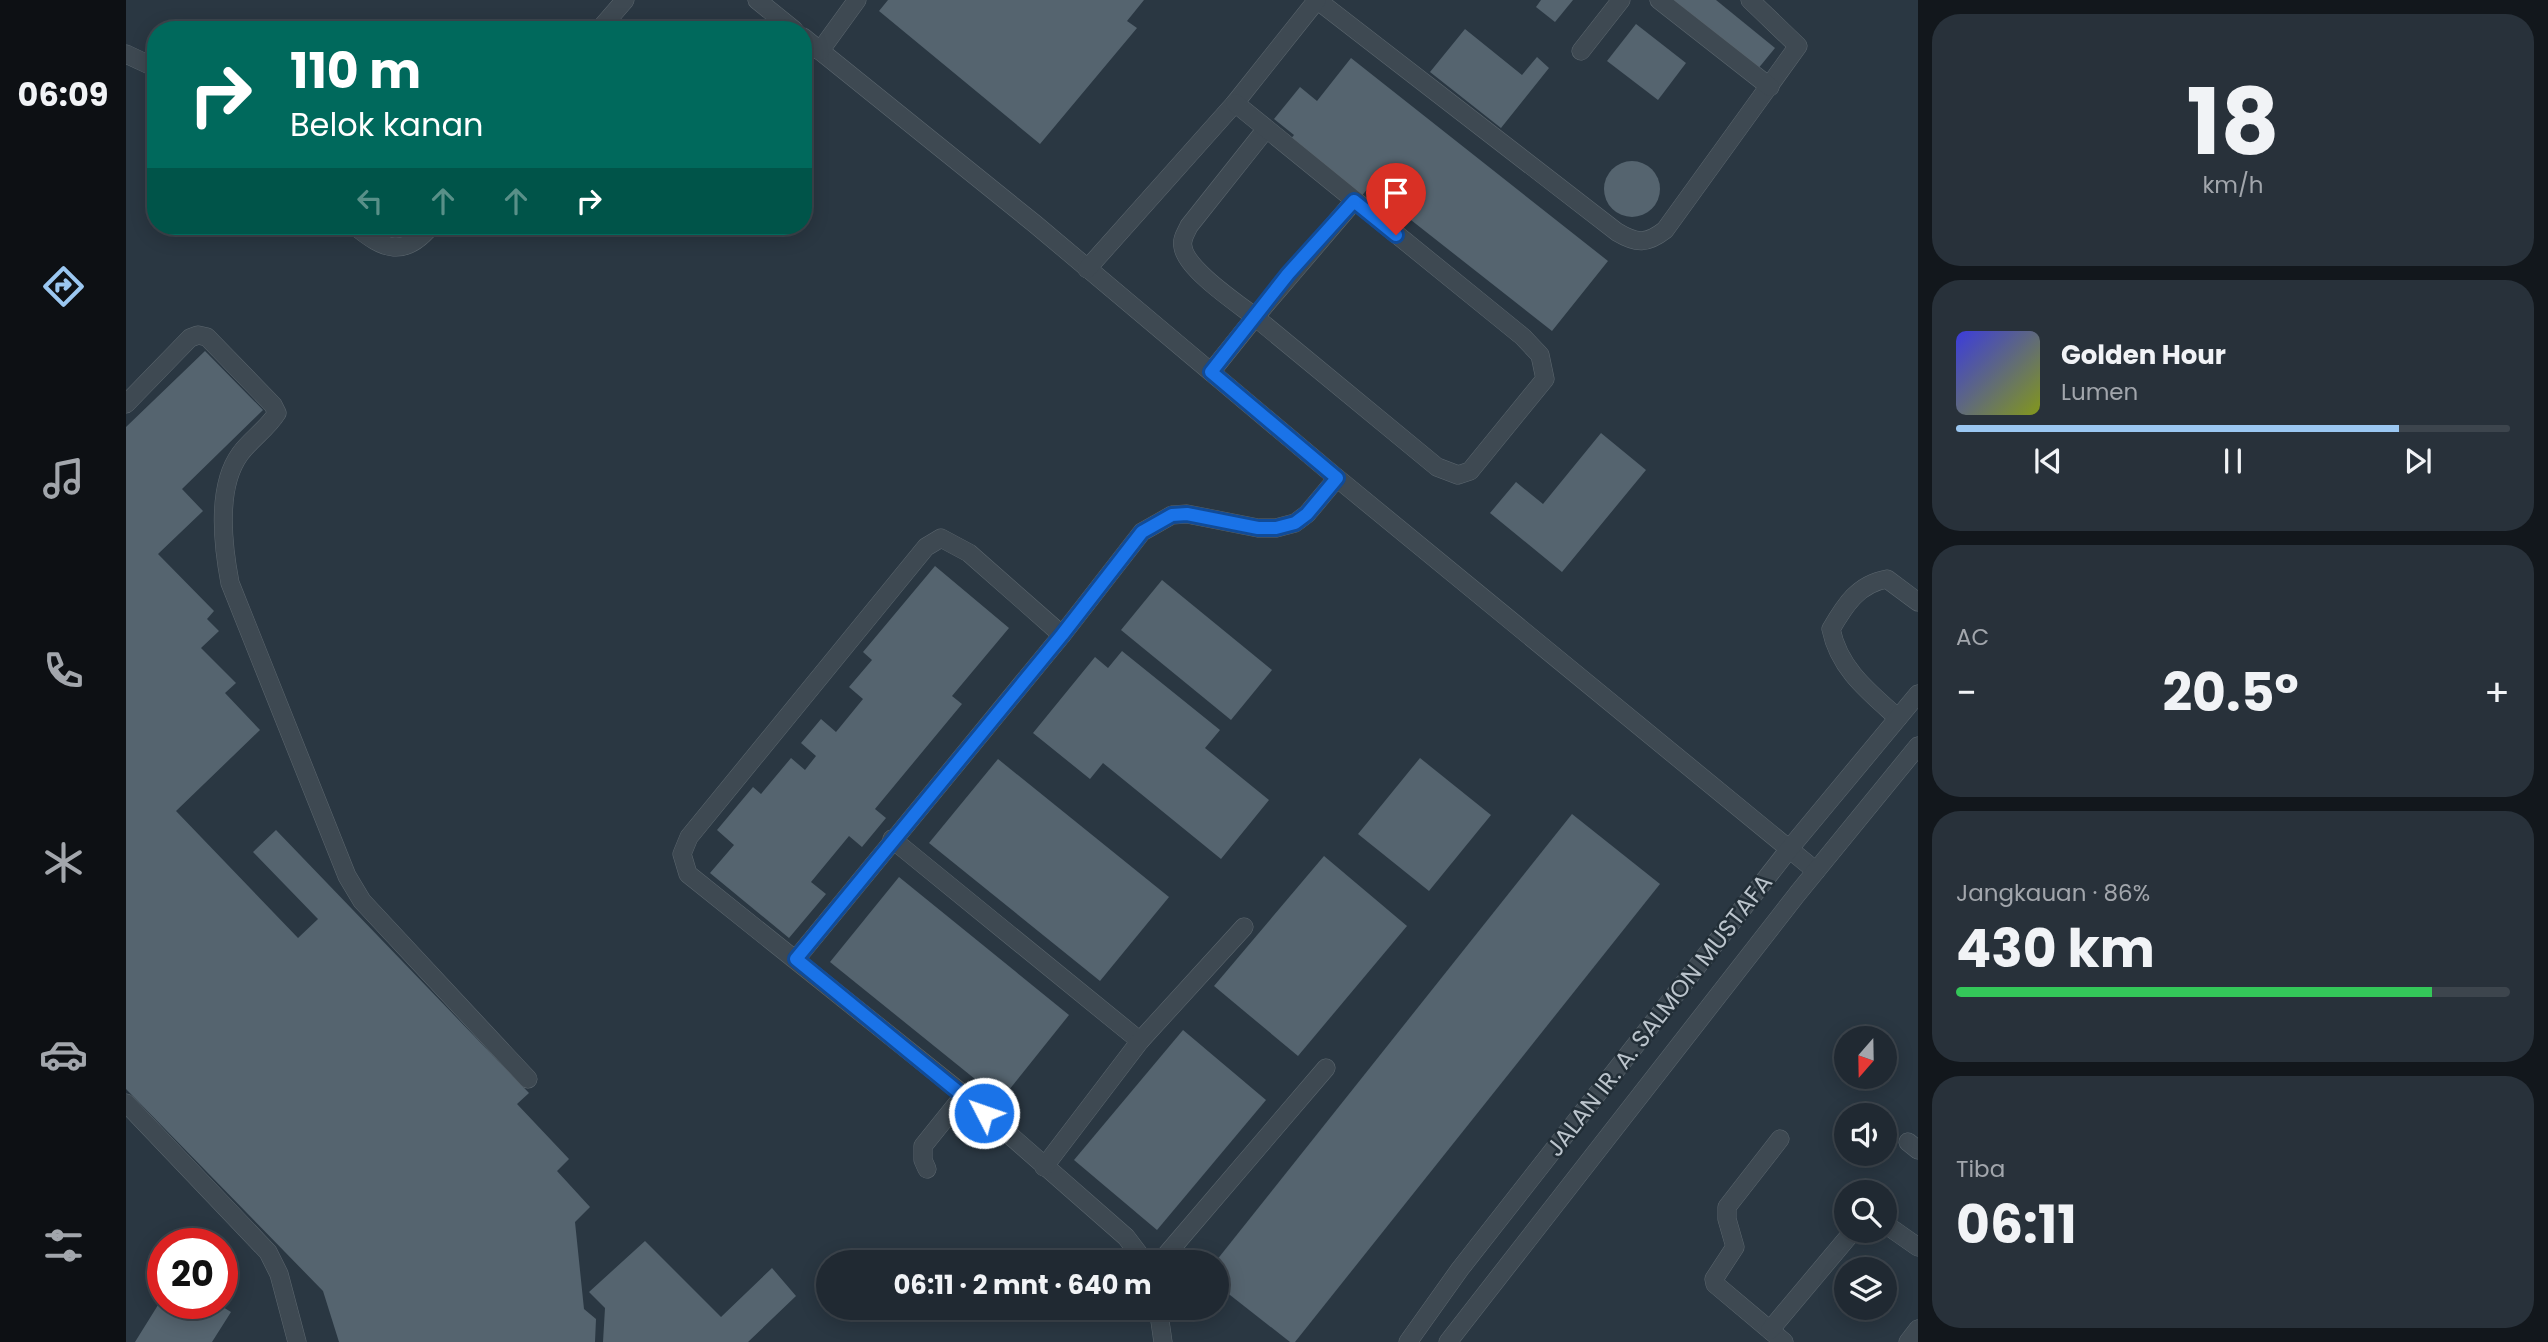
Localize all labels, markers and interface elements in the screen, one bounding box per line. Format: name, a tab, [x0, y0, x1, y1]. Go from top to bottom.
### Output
text: 110 m	[290, 37, 421, 105]
icon: right	[175, 49, 266, 140]
text: 18	[2186, 58, 2280, 186]
text: 06:09	[18, 72, 108, 117]
text: Belok kanan	[290, 102, 484, 147]
pin	[1366, 163, 1426, 235]
text: km/h	[2202, 169, 2264, 201]
icon: arrive	[1377, 174, 1415, 212]
icon: left	[351, 182, 389, 220]
icon: ahead	[424, 182, 462, 220]
icon: ahead	[497, 182, 535, 220]
icon: right	[570, 182, 608, 220]
icon: directions	[39, 262, 88, 311]
text: Golden Hour	[2061, 337, 2226, 373]
text: Lumen	[2061, 376, 2138, 408]
icon: previous	[2029, 442, 2067, 480]
icon: pause	[2214, 442, 2252, 480]
icon: next	[2399, 442, 2437, 480]
icon: music	[39, 454, 88, 503]
text: AC	[1956, 621, 1989, 653]
icon: phone	[39, 646, 88, 695]
text: 20.5°	[2162, 656, 2299, 729]
text: −	[1956, 666, 1977, 719]
text: +	[2484, 666, 2510, 719]
icon: climate	[39, 838, 88, 887]
street label: JALAN IR. A. SALMON MUSTAFA	[1538, 867, 1780, 1163]
text: Jangkauan · 86%	[1956, 877, 2150, 909]
text: 430 km	[1956, 912, 2155, 985]
north arrow	[1834, 1026, 1897, 1088]
map controls	[1834, 1026, 1897, 1320]
icon: car	[39, 1030, 88, 1079]
position arrow	[947, 1076, 1021, 1150]
button: sound	[1834, 1103, 1897, 1166]
text: Tiba	[1956, 1153, 2005, 1185]
button: search	[1834, 1180, 1897, 1243]
text: 06:11	[1956, 1188, 2077, 1261]
icon: filters	[39, 1221, 88, 1270]
speed limit sign: 20	[147, 1228, 238, 1319]
button: layers	[1834, 1257, 1897, 1320]
text: 06:11 · 2 mnt · 640 m	[893, 1267, 1152, 1303]

